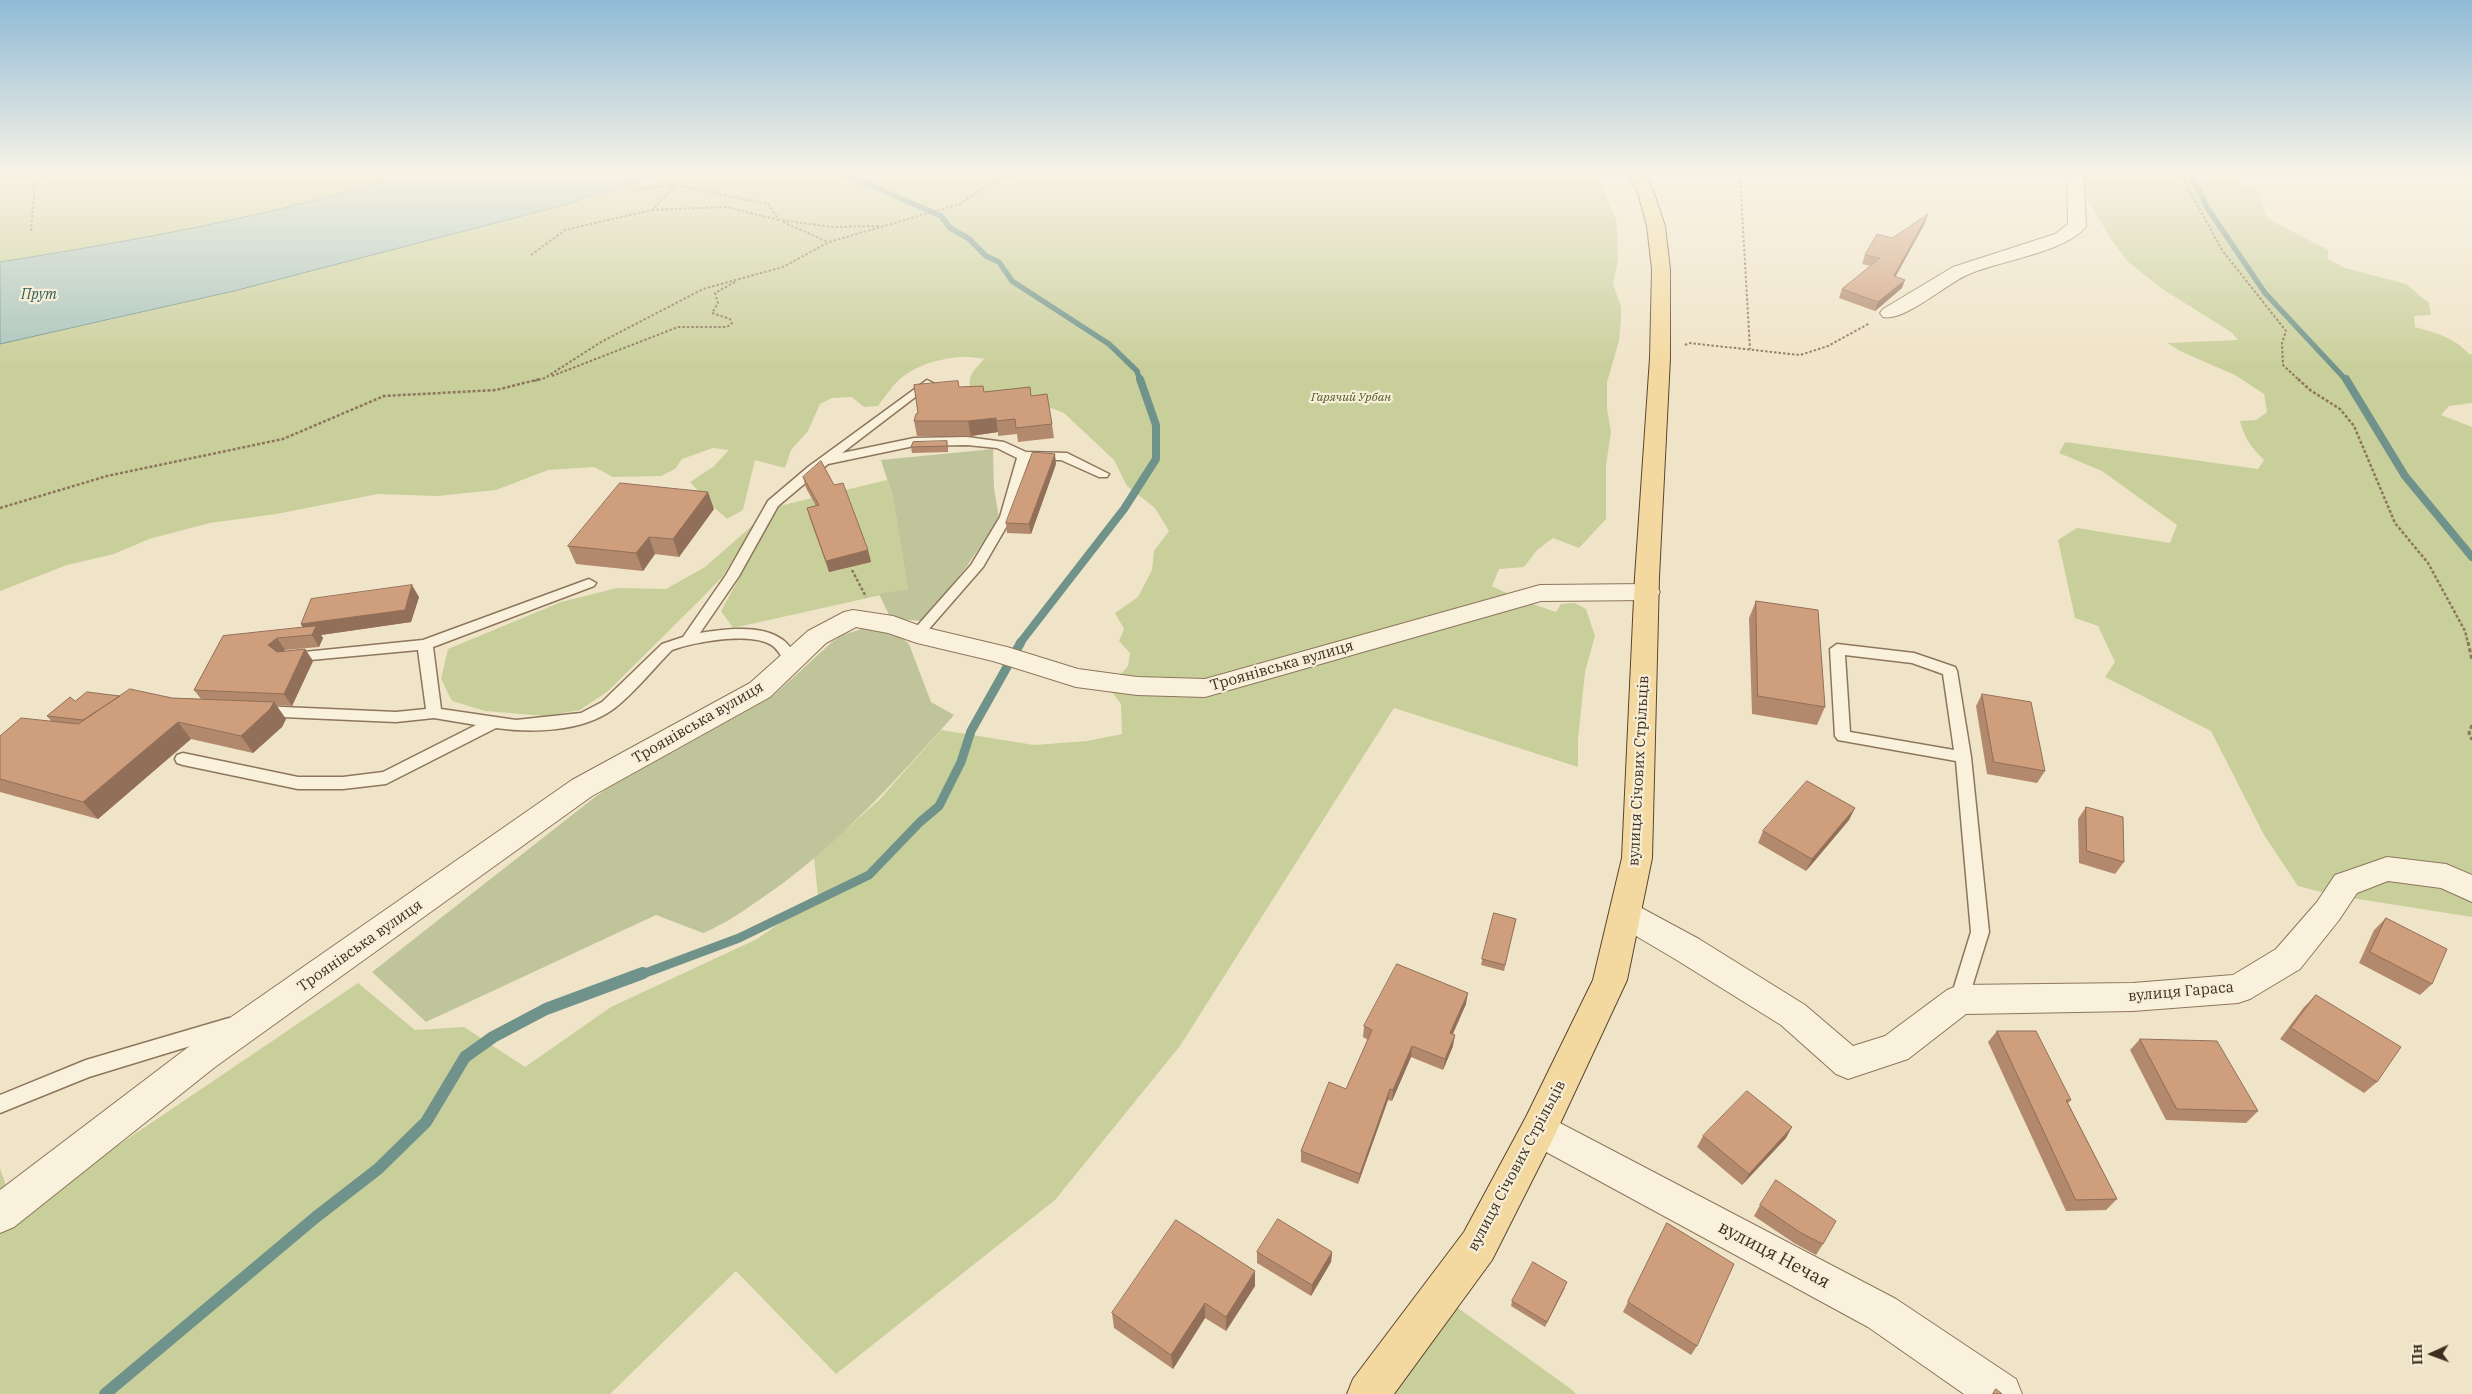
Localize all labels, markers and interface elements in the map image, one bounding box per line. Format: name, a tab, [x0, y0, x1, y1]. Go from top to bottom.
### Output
water label: Прут	[21, 287, 57, 303]
park label: Гарячий Урбан	[1311, 391, 1391, 405]
street label: Троянівська вулиця	[1208, 637, 1356, 695]
street label: вулиця Січових Стрільців	[1625, 675, 1653, 867]
street label: Троянівська вулиця	[629, 678, 767, 768]
street label: Троянівська вулиця	[294, 896, 426, 996]
street label: вулиця Гараса	[2127, 978, 2235, 1006]
street label: вулиця Січових Стрільців	[1464, 1078, 1570, 1254]
street label: вулиця Нечая	[1714, 1217, 1834, 1293]
north arrow	[2407, 1329, 2457, 1379]
text: Пн	[2408, 1344, 2426, 1365]

